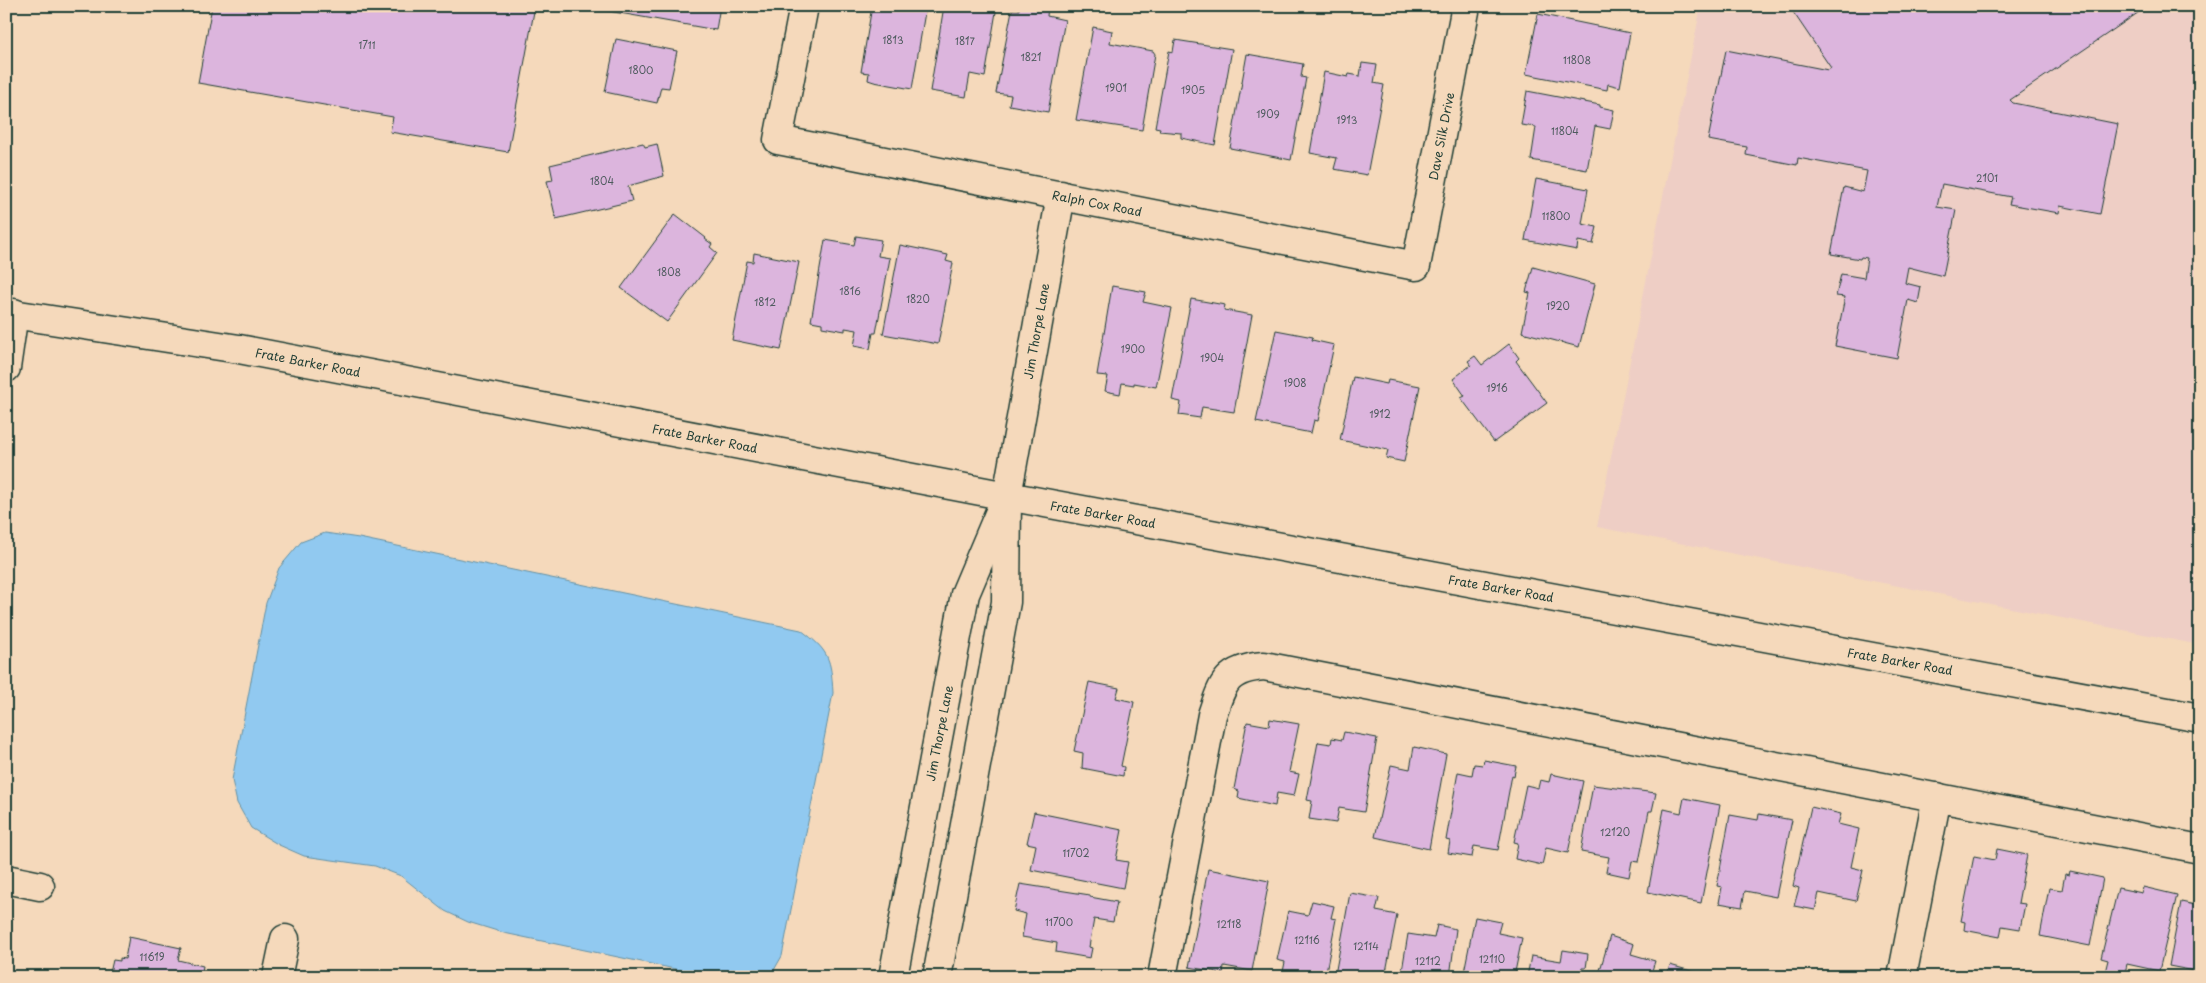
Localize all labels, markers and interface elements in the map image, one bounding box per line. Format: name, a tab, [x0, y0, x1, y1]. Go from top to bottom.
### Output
house number: 1813	[882, 32, 904, 47]
house number: 1817	[955, 33, 976, 48]
house number: 1711	[359, 37, 376, 52]
house number: 1821	[1020, 49, 1042, 64]
house number: 11808	[1563, 52, 1591, 67]
house number: 1800	[629, 62, 653, 77]
house number: 1901	[1105, 80, 1127, 95]
house number: 1905	[1181, 82, 1205, 97]
street label: Dave Silk Drive	[1424, 90, 1458, 181]
house number: 1909	[1256, 106, 1280, 121]
house number: 1913	[1337, 112, 1358, 127]
house number: 11804	[1551, 123, 1579, 138]
house number: 2101	[1976, 170, 1998, 185]
house number: 1804	[590, 173, 614, 188]
street label: Ralph Cox Road	[1051, 185, 1143, 221]
house number: 11800	[1542, 208, 1570, 223]
house number: 1808	[657, 264, 681, 279]
street label: Jim Thorpe Lane	[1019, 281, 1053, 380]
house number: 1816	[839, 283, 861, 298]
house number: 1820	[906, 291, 930, 306]
house number: 1812	[754, 294, 776, 309]
house number: 1920	[1546, 298, 1570, 313]
house number: 1900	[1121, 341, 1145, 356]
street label: Frate Barker Road	[254, 343, 362, 381]
house number: 1904	[1200, 350, 1224, 365]
house number: 1908	[1283, 375, 1307, 390]
house number: 1916	[1486, 380, 1508, 395]
house number: 1912	[1369, 406, 1391, 421]
street label: Frate Barker Road	[651, 419, 759, 457]
street label: Frate Barker Road	[1049, 496, 1157, 532]
street label: Frate Barker Road	[1447, 570, 1555, 606]
street label: Frate Barker Road	[1846, 643, 1954, 679]
street label: Jim Thorpe Lane	[921, 683, 957, 782]
house number: 12120	[1600, 824, 1630, 839]
house number: 11702	[1062, 845, 1090, 860]
house number: 11700	[1045, 914, 1073, 929]
house number: 12118	[1217, 916, 1242, 931]
house number: 12116	[1294, 932, 1320, 947]
house number: 12114	[1353, 938, 1379, 953]
house number: 11619	[139, 949, 165, 964]
house number: 12110	[1479, 951, 1505, 966]
house number: 12112	[1415, 953, 1441, 968]

